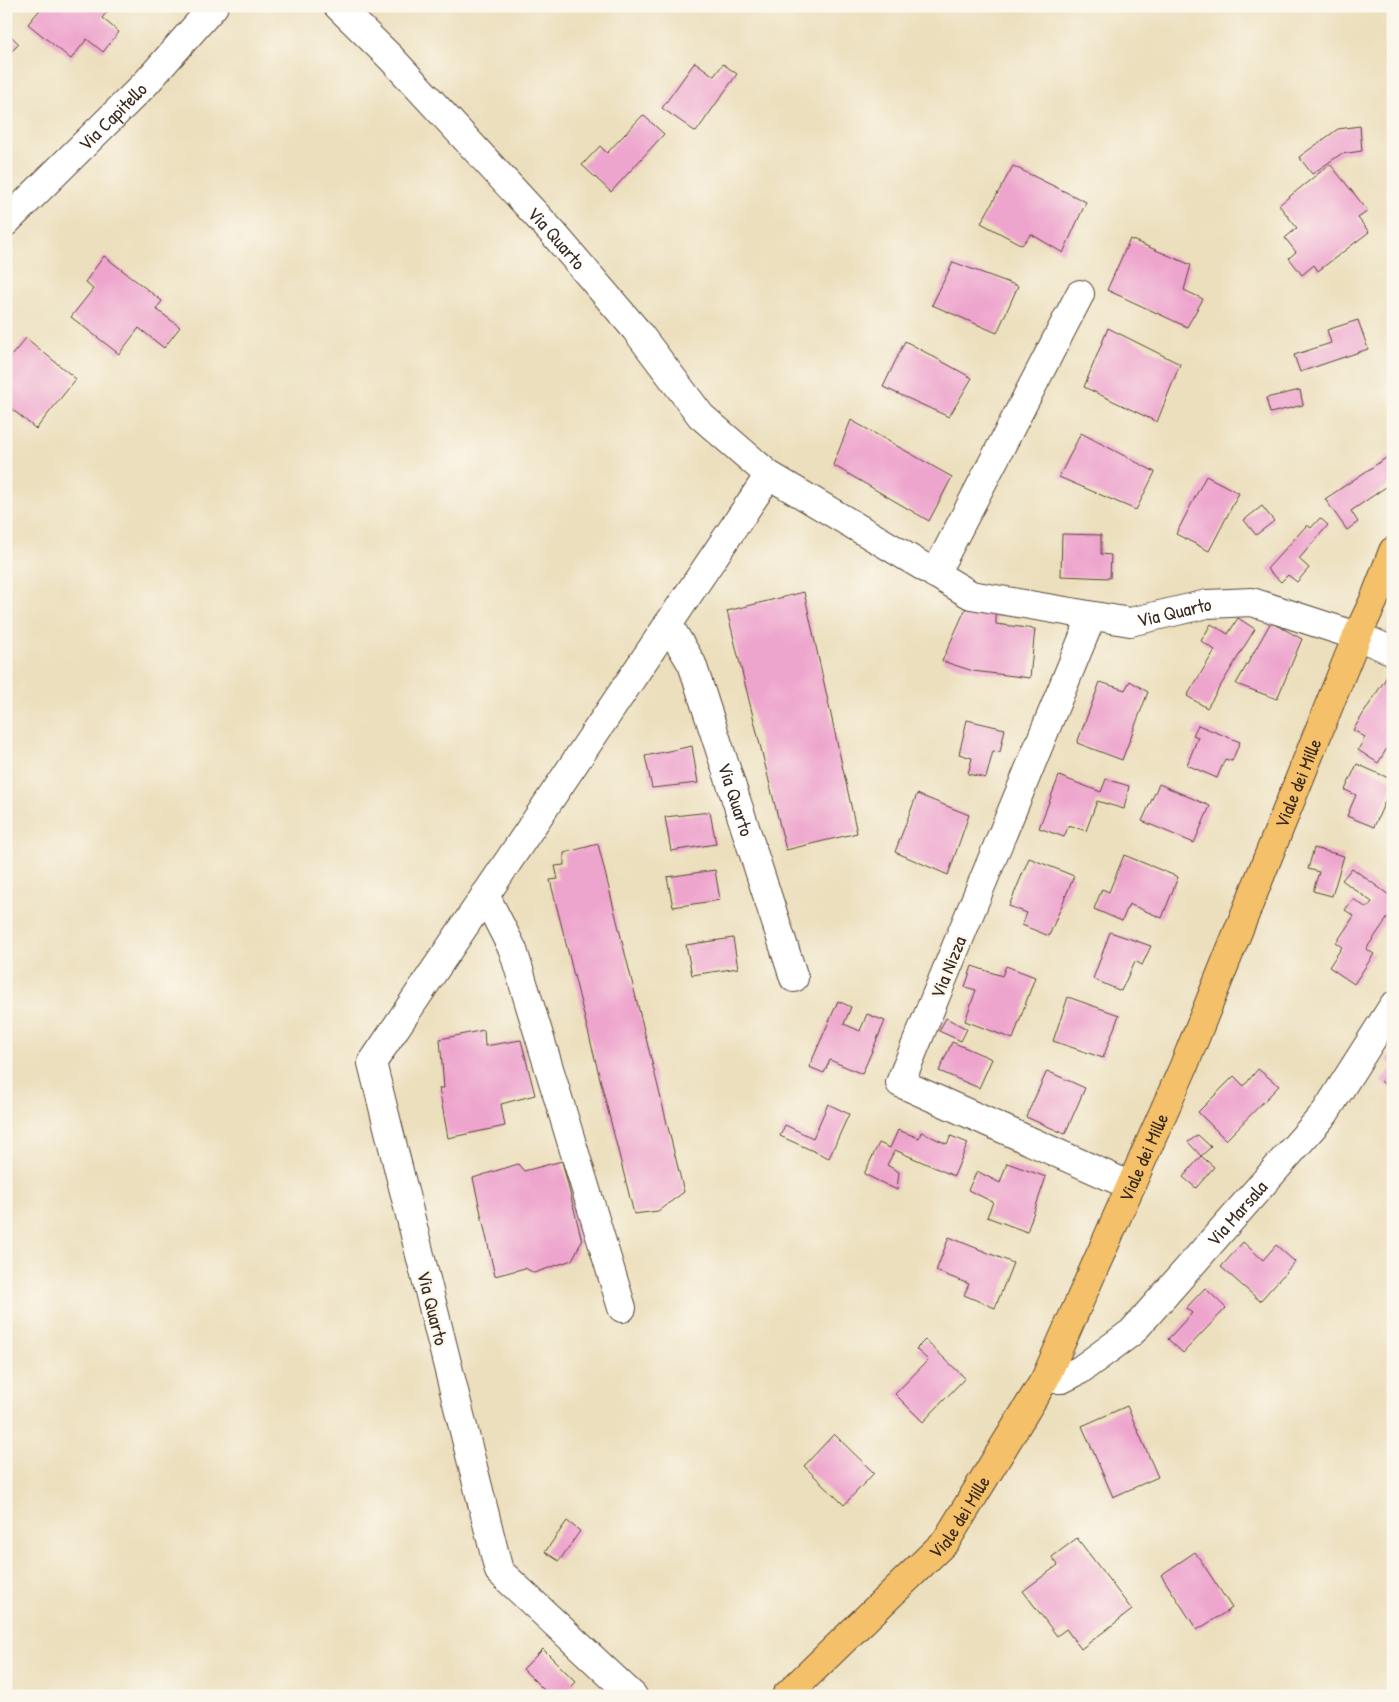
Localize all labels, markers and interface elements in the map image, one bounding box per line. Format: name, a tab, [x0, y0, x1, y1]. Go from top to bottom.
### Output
street label: Via Capitello	[72, 76, 153, 156]
street label: Via Quarto	[522, 201, 592, 275]
street label: Via Quarto	[1134, 591, 1212, 633]
street label: Viale dei Mille	[1268, 734, 1328, 832]
street label: Via Quarto	[712, 759, 760, 840]
street label: Via Nizza	[924, 932, 972, 1002]
street label: Viale dei Mille	[1112, 1109, 1175, 1206]
street label: Via Marsala	[1201, 1174, 1273, 1252]
street label: Via Quarto	[411, 1268, 455, 1348]
street label: Viale dei Mille	[923, 1470, 996, 1564]

